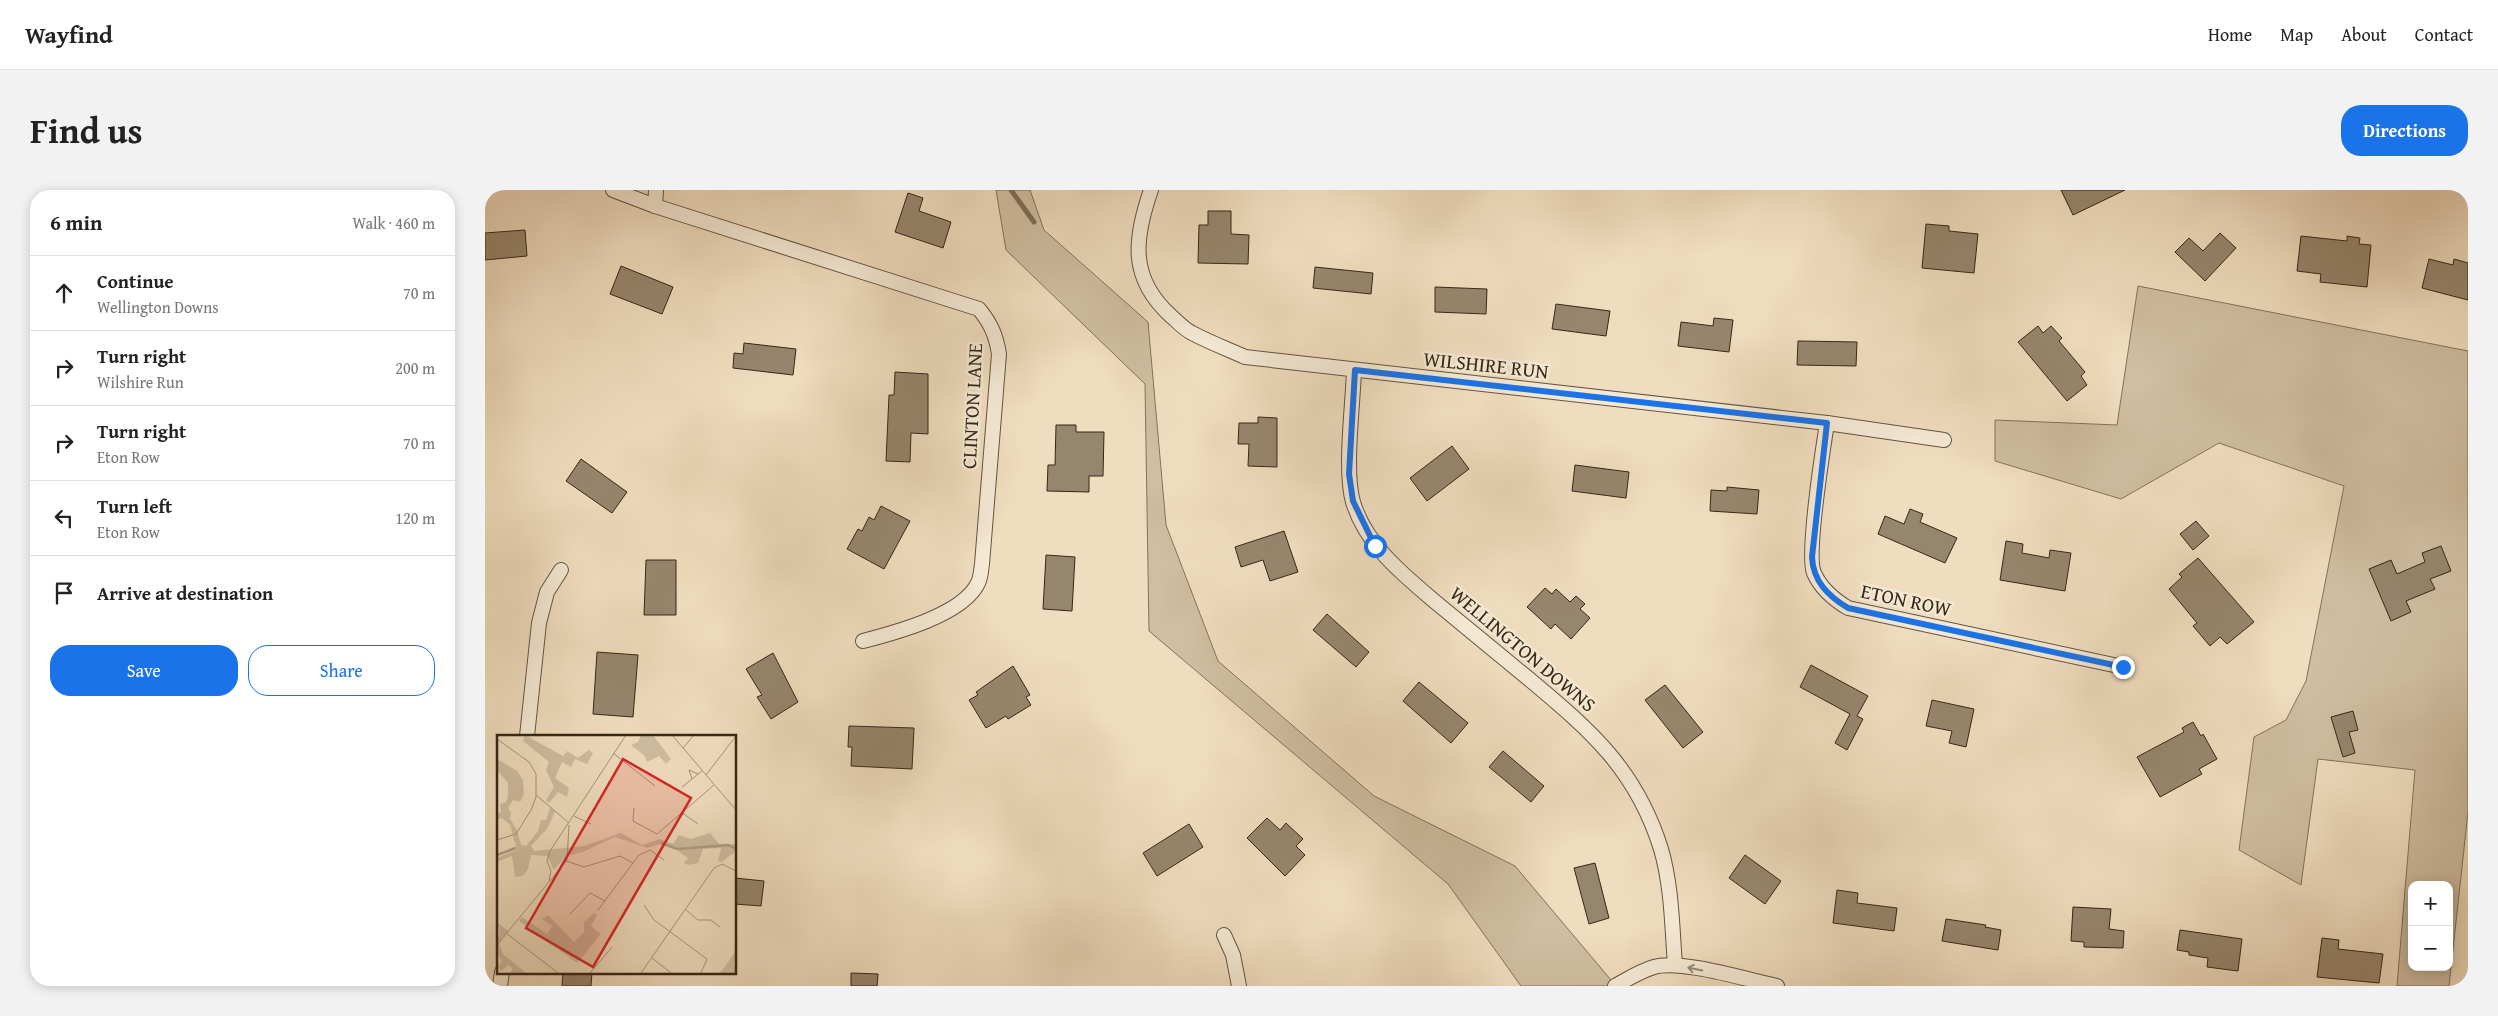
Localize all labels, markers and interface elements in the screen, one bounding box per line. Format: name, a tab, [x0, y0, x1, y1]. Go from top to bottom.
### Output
text: Wayfind	[25, 17, 113, 52]
text: Home	[2208, 21, 2252, 48]
text: Map	[2280, 21, 2313, 48]
text: About	[2341, 21, 2387, 48]
text: Contact	[2415, 21, 2473, 48]
text: Find us	[30, 105, 143, 156]
button: Directions	[2341, 105, 2468, 156]
text: 6 min	[50, 207, 102, 238]
text: Walk · 460 m	[352, 211, 435, 235]
text: Continue	[97, 267, 174, 295]
icon: ahead	[50, 279, 78, 307]
text: 70 m	[403, 281, 435, 305]
text: Wellington Downs	[97, 295, 219, 319]
text: Turn right	[97, 342, 186, 370]
street label: CLINTON LANE	[954, 342, 989, 470]
street label: WILSHIRE RUN	[1422, 344, 1550, 386]
icon: right	[50, 354, 78, 382]
text: 200 m	[395, 356, 435, 380]
text: Wilshire Run	[97, 370, 184, 394]
text: Turn right	[97, 417, 186, 445]
icon: right	[50, 429, 78, 457]
text: 70 m	[403, 431, 435, 455]
text: Eton Row	[97, 445, 160, 469]
text: Turn left	[97, 492, 172, 520]
icon: left	[50, 504, 78, 532]
text: 120 m	[395, 506, 435, 530]
text: Eton Row	[97, 520, 160, 544]
route start	[1364, 535, 1387, 558]
street label: ETON ROW	[1858, 576, 1954, 623]
icon: arrive	[50, 579, 78, 607]
text: Arrive at destination	[97, 579, 273, 607]
street label: WELLINGTON DOWNS	[1444, 579, 1603, 718]
button: Save	[50, 645, 238, 696]
button: Share	[248, 645, 435, 696]
route end	[2112, 656, 2135, 679]
inset map	[497, 735, 736, 974]
map controls	[2408, 881, 2453, 971]
button: +	[2408, 881, 2453, 926]
button: −	[2408, 926, 2453, 971]
one-way arrow	[1687, 963, 1703, 973]

